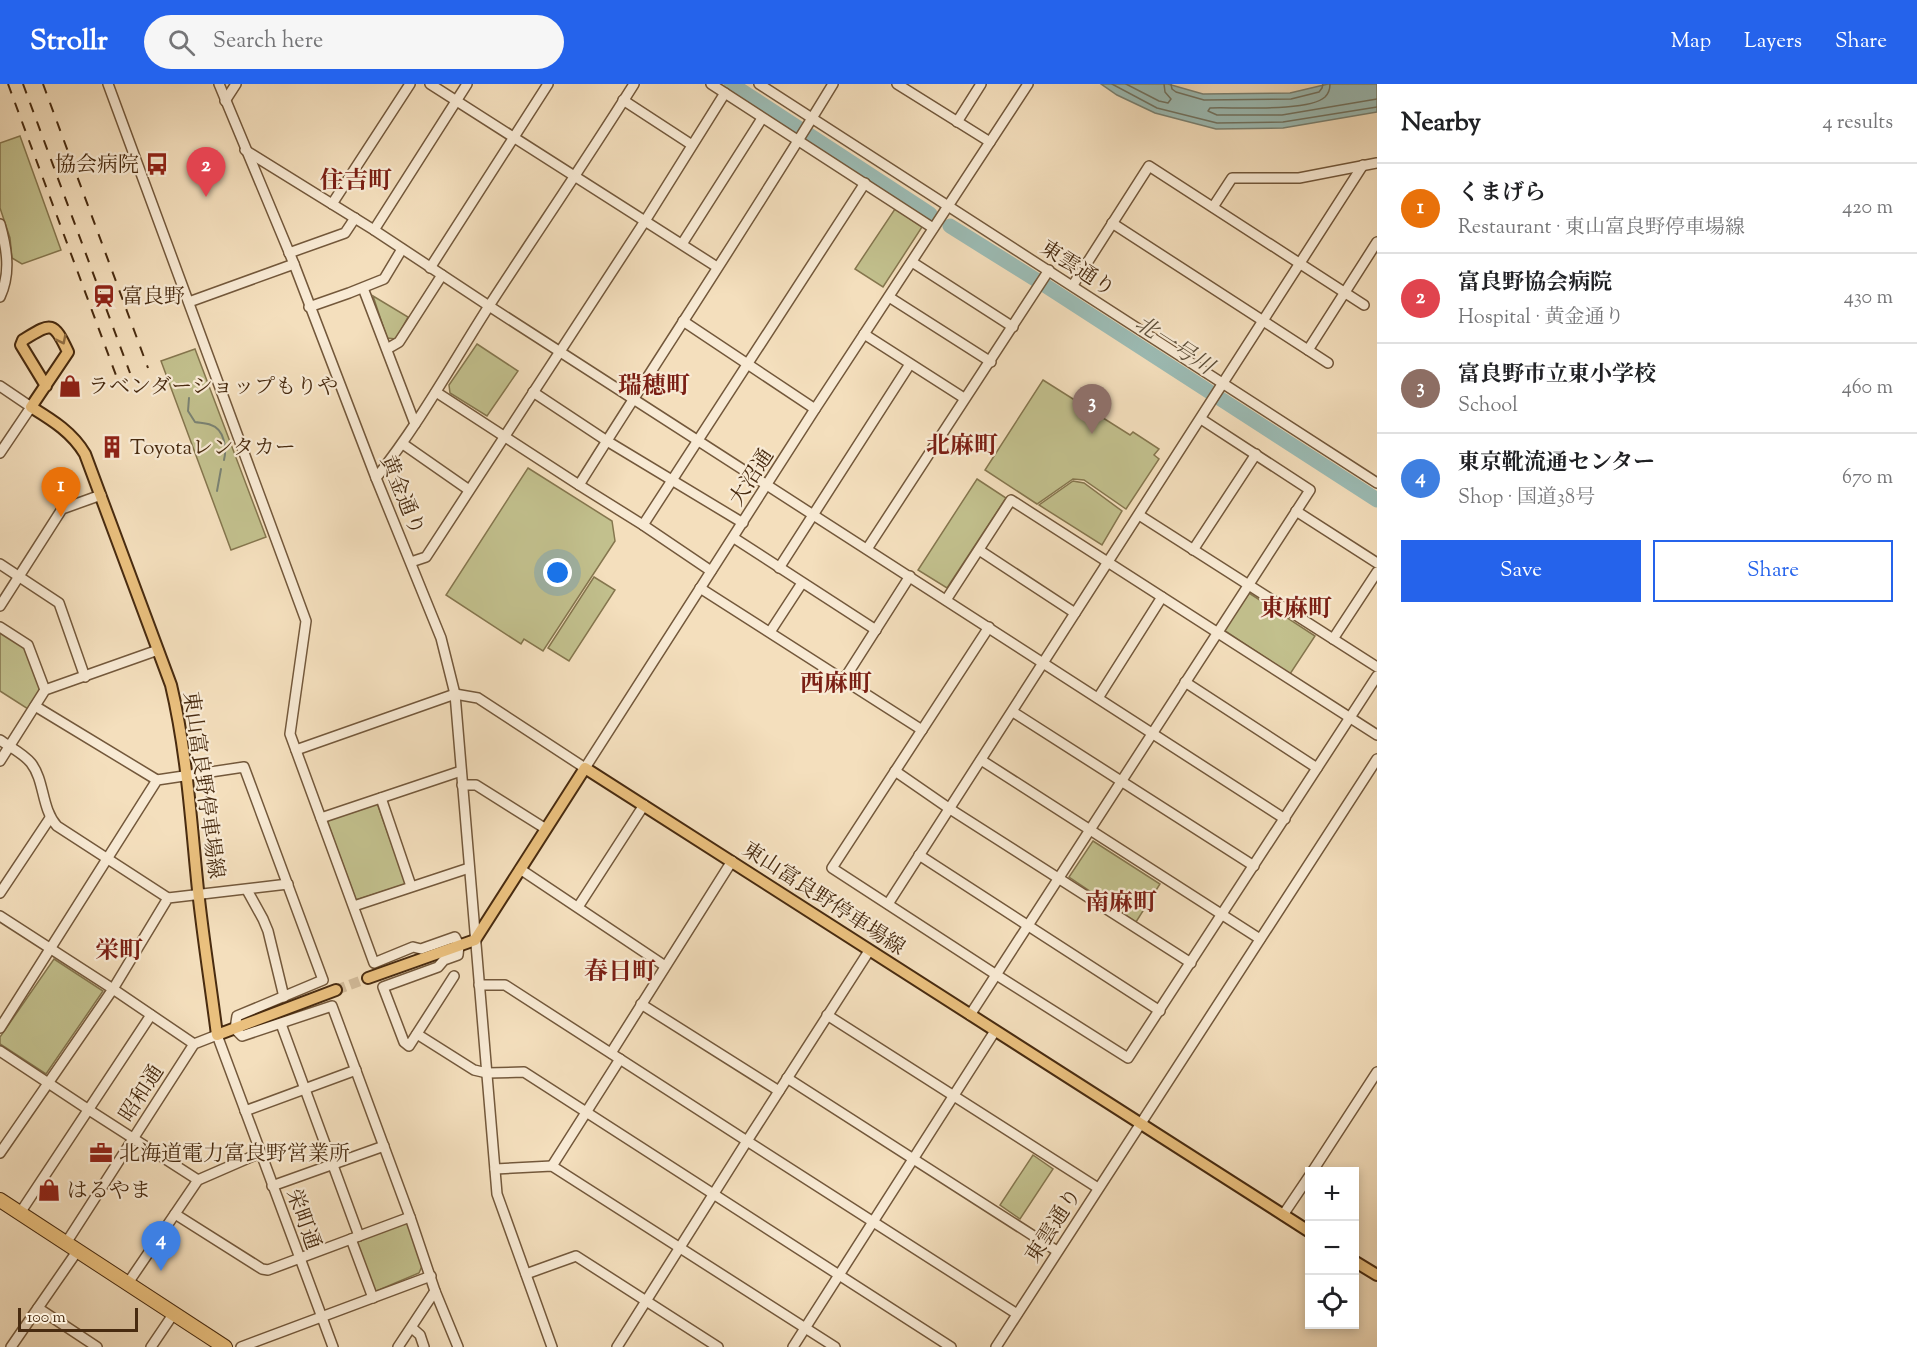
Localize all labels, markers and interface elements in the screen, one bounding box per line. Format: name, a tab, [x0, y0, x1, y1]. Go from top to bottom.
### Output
search box	[144, 15, 564, 69]
text: Strollr	[30, 22, 108, 62]
icon: search	[165, 26, 198, 59]
text: Search here	[213, 26, 323, 58]
text: Map	[1671, 27, 1711, 57]
text: Layers	[1744, 27, 1802, 57]
text: Share	[1835, 27, 1887, 57]
text: Nearby	[1401, 105, 1481, 142]
text: 4 results	[1822, 109, 1893, 138]
pin: 2	[186, 147, 226, 197]
place label: 協会病院	[55, 151, 139, 181]
bus stop icon: 協会病院	[144, 151, 170, 177]
district label: 住吉町	[320, 165, 392, 199]
text: くまげら	[1458, 178, 1546, 210]
text: 1	[1417, 194, 1424, 223]
text: 420 m	[1842, 194, 1893, 223]
text: Restaurant · 東山富良野停車場線	[1458, 214, 1745, 243]
street label: 東雲通り	[1034, 234, 1120, 305]
text: 富良野協会病院	[1458, 268, 1612, 300]
station icon: 富良野	[91, 283, 117, 309]
place label: 富良野	[122, 283, 185, 313]
text: 2	[1416, 284, 1425, 313]
text: 430 m	[1844, 284, 1893, 313]
text: Hospital · 黄金通り	[1458, 304, 1625, 333]
water label: 北一号川	[1128, 309, 1221, 385]
one-way arrow	[55, 333, 66, 344]
text: 富良野市立東小学校	[1458, 360, 1656, 392]
district label: 瑞穂町	[618, 370, 690, 404]
shop icon: ラベンダーショップもりや	[57, 373, 83, 399]
place label: ラベンダーショップもりや	[88, 373, 338, 403]
text: 3	[1416, 374, 1425, 403]
text: 460 m	[1842, 374, 1893, 403]
pin: 3	[1072, 384, 1112, 434]
text: School	[1458, 392, 1518, 421]
district label: 北麻町	[926, 430, 998, 464]
building icon: Toyotaレンタカー	[99, 434, 125, 460]
place label: Toyotaレンタカー	[130, 434, 296, 464]
street label: 大沼通	[723, 444, 782, 513]
text: 東京靴流通センター	[1458, 448, 1655, 480]
street label: 黄金通り	[372, 451, 431, 540]
text: 4	[1415, 464, 1426, 493]
text: 670 m	[1842, 464, 1893, 493]
pin: 1	[42, 468, 80, 517]
text: Shop · 国道38号	[1458, 484, 1595, 513]
button: Save	[1401, 540, 1641, 602]
button: Share	[1653, 540, 1893, 602]
your location	[543, 558, 572, 587]
district label: 東麻町	[1260, 593, 1332, 627]
district label: 西麻町	[800, 668, 872, 702]
street label: 東山富良野停車場線	[174, 690, 230, 881]
street label: 東山富良野停車場線	[735, 836, 910, 964]
district label: 南麻町	[1085, 887, 1157, 921]
district label: 栄町	[95, 935, 143, 969]
district label: 春日町	[584, 956, 656, 990]
street label: 昭和通	[113, 1060, 172, 1129]
office icon: 北海道電力富良野営業所	[88, 1140, 114, 1166]
place label: 北海道電力富良野営業所	[119, 1140, 350, 1170]
map controls	[1305, 1167, 1359, 1329]
button: +	[1305, 1167, 1359, 1221]
shop icon: はるやま	[36, 1177, 62, 1203]
place label: はるやま	[67, 1177, 151, 1207]
street label: 東雲通り	[1019, 1183, 1090, 1269]
street label: 栄町通	[277, 1185, 327, 1254]
button: −	[1305, 1221, 1359, 1275]
pin: 4	[142, 1222, 180, 1271]
button: locate	[1305, 1275, 1359, 1329]
scale bar	[18, 1305, 138, 1332]
text: 100 m	[27, 1307, 66, 1330]

